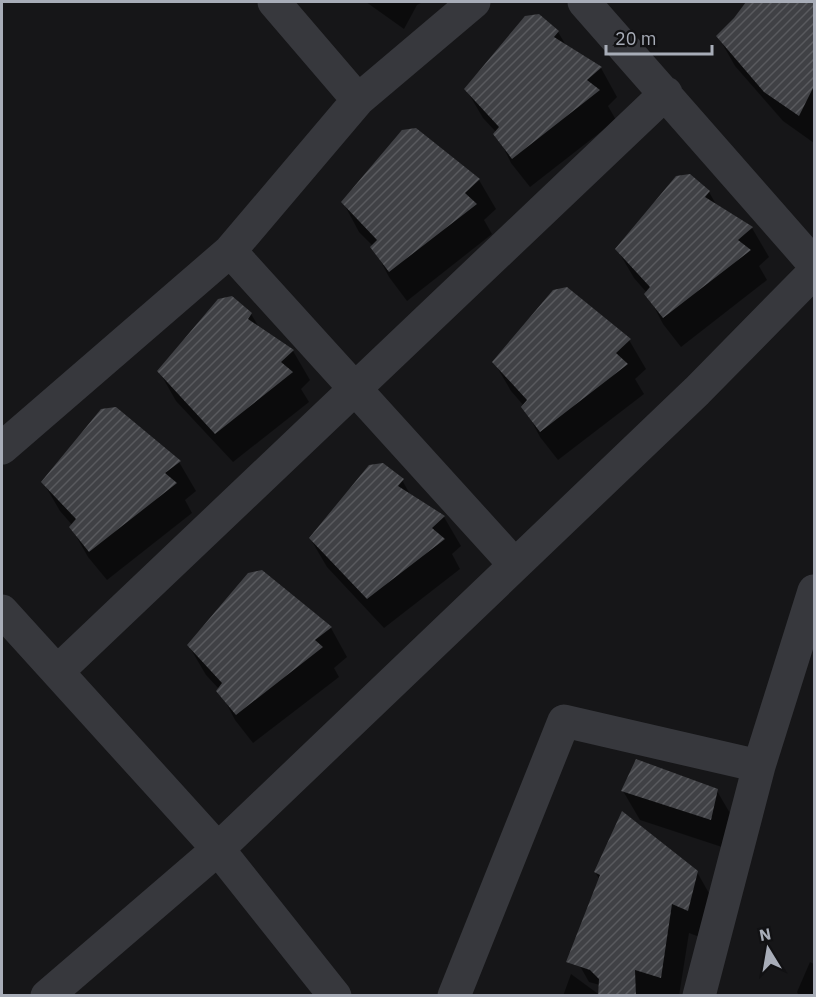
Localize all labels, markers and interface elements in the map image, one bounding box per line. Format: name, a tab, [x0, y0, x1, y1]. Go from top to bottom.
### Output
scale bar	[606, 18, 712, 56]
text: 20 m	[615, 27, 657, 50]
north arrow	[738, 919, 798, 979]
text: N	[758, 923, 773, 945]

